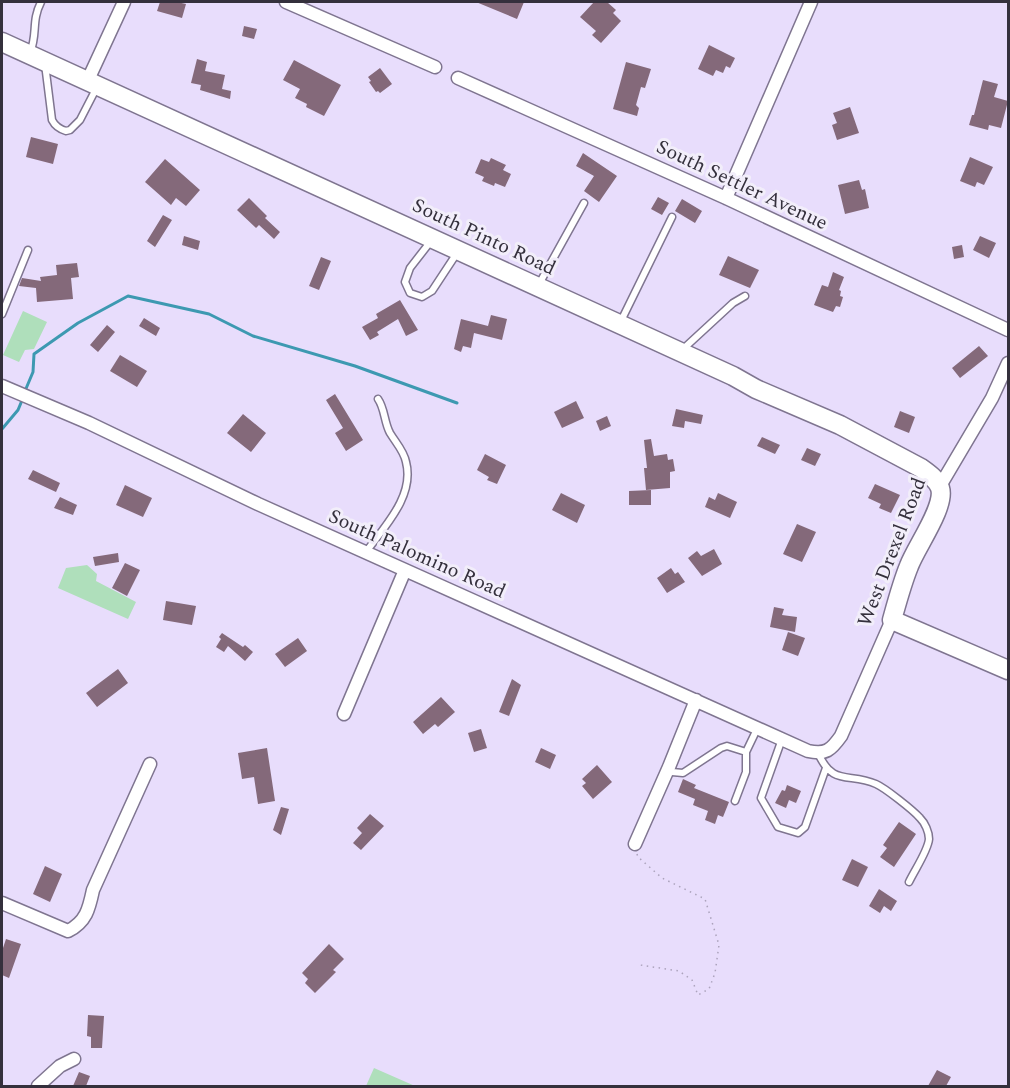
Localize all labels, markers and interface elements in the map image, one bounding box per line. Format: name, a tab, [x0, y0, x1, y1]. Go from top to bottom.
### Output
street label: South Settler Avenue	[651, 132, 833, 238]
street label: South Pinto Road	[407, 191, 561, 283]
street label: West Drexel Road	[850, 473, 934, 631]
street label: South Palomino Road	[323, 501, 511, 607]

